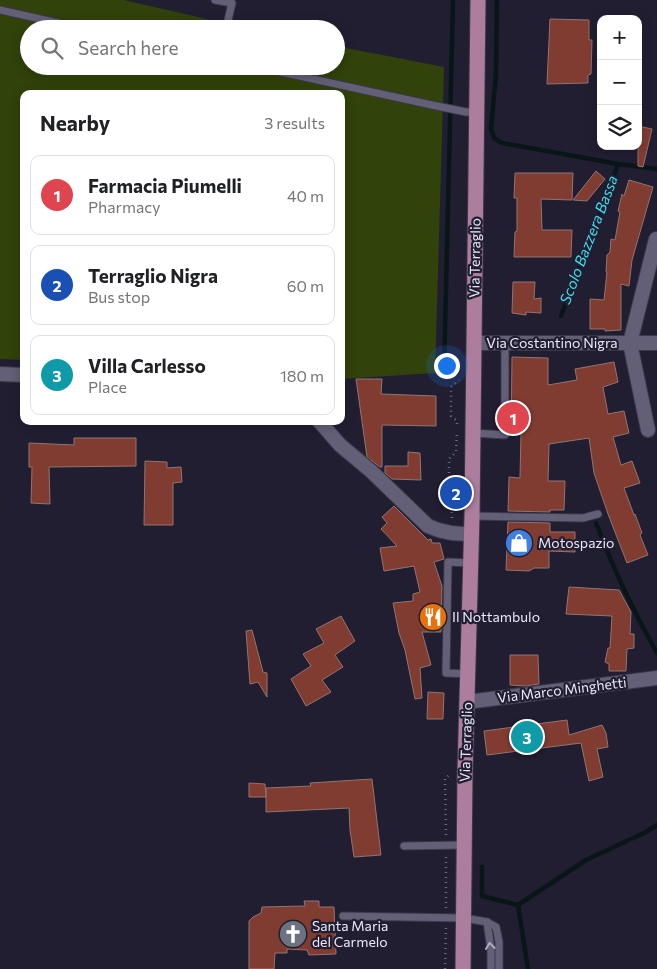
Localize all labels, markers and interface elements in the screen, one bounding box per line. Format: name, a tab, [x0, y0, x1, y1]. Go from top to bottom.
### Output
map controls	[597, 15, 642, 150]
button: +	[597, 15, 642, 60]
search box	[20, 20, 345, 75]
icon: search	[38, 34, 66, 62]
text: Search here	[78, 36, 178, 59]
button: −	[597, 60, 642, 105]
button: layers	[597, 105, 642, 150]
text: Nearby	[40, 110, 110, 135]
text: 3 results	[264, 113, 325, 132]
water label: Scolo Bazzera Bassa	[555, 172, 621, 307]
text: Farmacia Piumelli	[88, 174, 242, 197]
text: 1	[53, 186, 61, 205]
text: 40 m	[287, 186, 324, 205]
text: Pharmacy	[88, 197, 161, 216]
street label: Via Terraglio	[465, 218, 484, 298]
text: Terraglio Nigra	[88, 264, 218, 287]
text: 2	[52, 276, 62, 295]
text: 60 m	[287, 276, 324, 295]
text: Bus stop	[88, 287, 150, 306]
street label: Via Costantino Nigra	[486, 334, 618, 351]
your location	[434, 353, 460, 379]
text: Villa Carlesso	[88, 354, 206, 377]
text: 3	[52, 366, 62, 385]
text: 180 m	[280, 366, 324, 385]
text: Place	[88, 377, 127, 396]
pin: 1	[497, 399, 529, 437]
pin: 2	[440, 474, 472, 512]
shop icon: Motospazio	[504, 528, 534, 558]
place label: Motospazio	[538, 534, 614, 551]
restaurant icon: Il Nottambulo	[418, 602, 448, 632]
place label: Il Nottambulo	[452, 608, 540, 625]
street label: Via Marco Minghetti	[496, 673, 628, 706]
street label: Via Terraglio	[456, 702, 475, 782]
pin: 3	[511, 718, 543, 756]
place label: Santa Maria del Carmelo	[312, 917, 388, 950]
church icon: Santa Maria del Carmelo	[278, 919, 308, 949]
one-way arrow	[485, 941, 496, 949]

